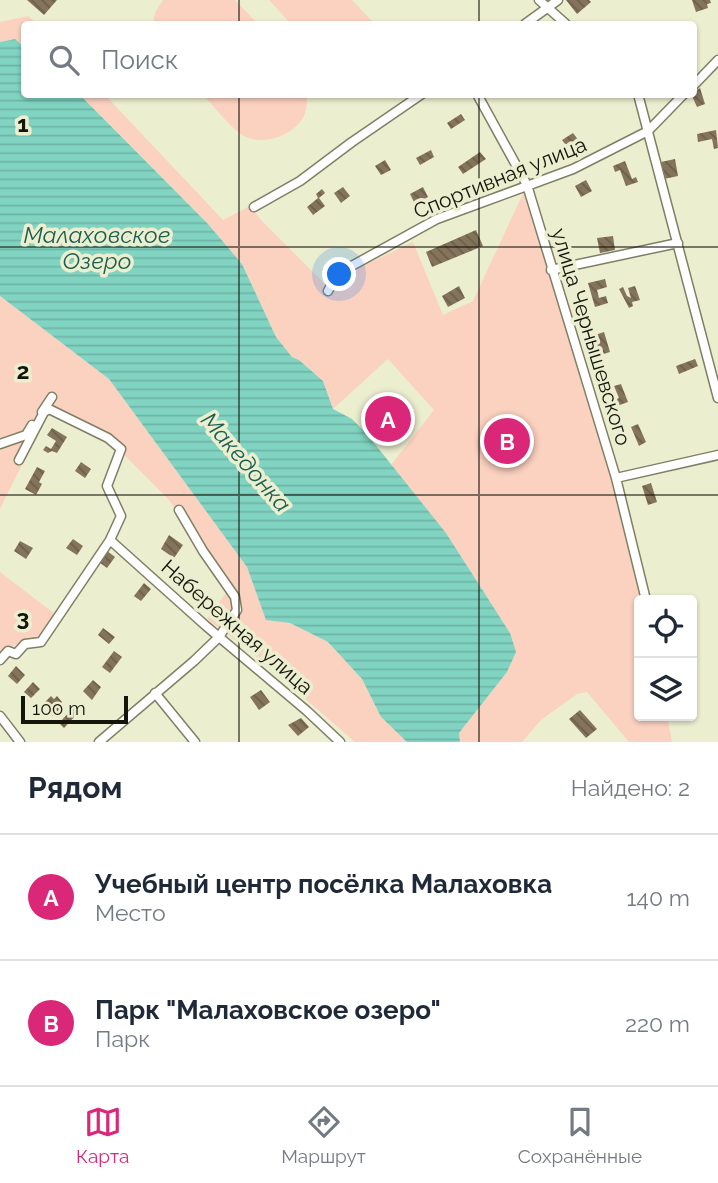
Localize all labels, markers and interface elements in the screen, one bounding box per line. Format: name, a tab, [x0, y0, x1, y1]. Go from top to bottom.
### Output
search box	[21, 21, 697, 98]
icon: search	[45, 41, 83, 79]
text: Поиск	[101, 45, 178, 75]
text: 1	[17, 110, 29, 137]
street label: Спортивная улица	[410, 131, 590, 224]
water label: Малаховское Озеро	[24, 221, 170, 274]
street label: улица Чернышевского	[547, 225, 636, 448]
your location	[322, 257, 356, 291]
text: 2	[17, 357, 29, 384]
pin: A	[365, 393, 411, 445]
water label: Македонка	[196, 407, 297, 517]
pin: B	[484, 415, 530, 467]
street label: Набережная улица	[156, 554, 318, 699]
map controls	[634, 595, 697, 721]
button: locate	[634, 595, 697, 658]
text: 3	[17, 604, 29, 631]
button: layers	[634, 658, 697, 721]
scale bar	[21, 693, 128, 725]
text: 100 m	[32, 697, 86, 719]
text: Рядом	[28, 770, 122, 805]
text: Найдено: 2	[571, 774, 690, 801]
text: Учебный центр посёлка Малаховка	[95, 869, 552, 899]
text: A	[43, 884, 59, 911]
text: 140 m	[627, 884, 690, 911]
text: Место	[95, 899, 166, 926]
text: Парк "Малаховское озеро"	[95, 995, 441, 1025]
text: B	[43, 1010, 59, 1037]
text: 220 m	[625, 1010, 690, 1037]
text: Парк	[95, 1025, 150, 1052]
tab: Карта	[76, 1103, 129, 1167]
tab: Маршрут	[281, 1103, 366, 1167]
tab: Сохранённые	[518, 1103, 642, 1167]

